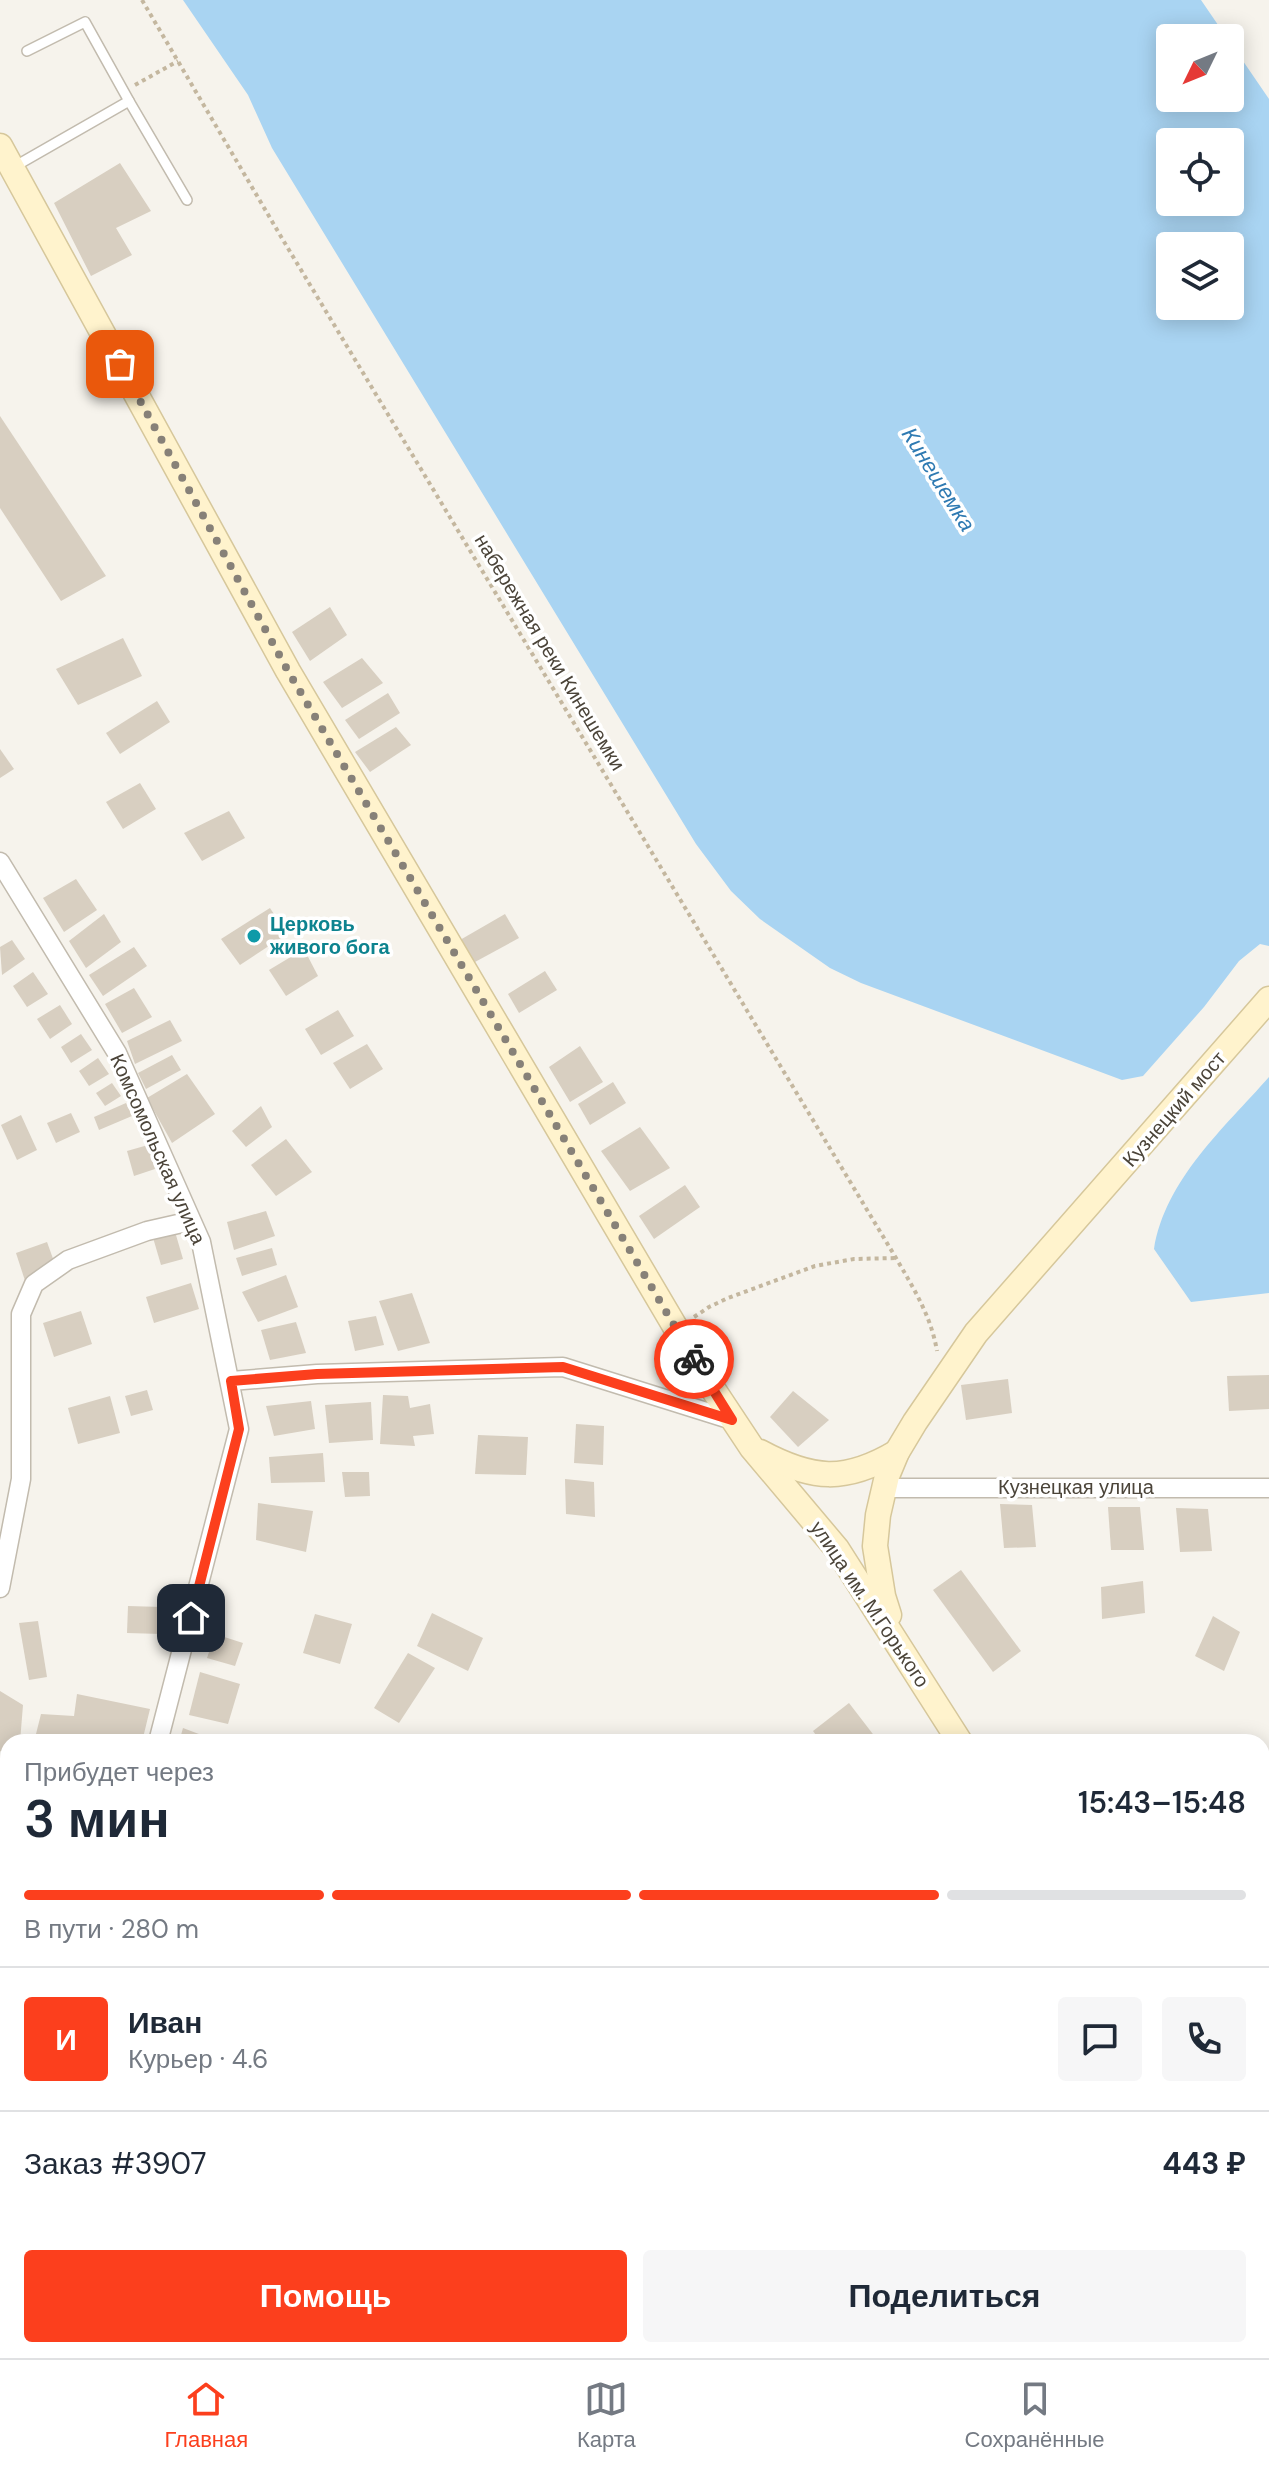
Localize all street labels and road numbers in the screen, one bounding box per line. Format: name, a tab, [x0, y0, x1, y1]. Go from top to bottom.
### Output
street label: набережная реки Кинешемки	[469, 529, 631, 775]
street label: Кузнецкий мост	[1117, 1046, 1231, 1172]
street label: Комсомольская улица	[104, 1050, 212, 1249]
street label: Кузнецкая улица	[998, 1474, 1155, 1500]
street label: улица им. М.Горького	[805, 1516, 935, 1692]

